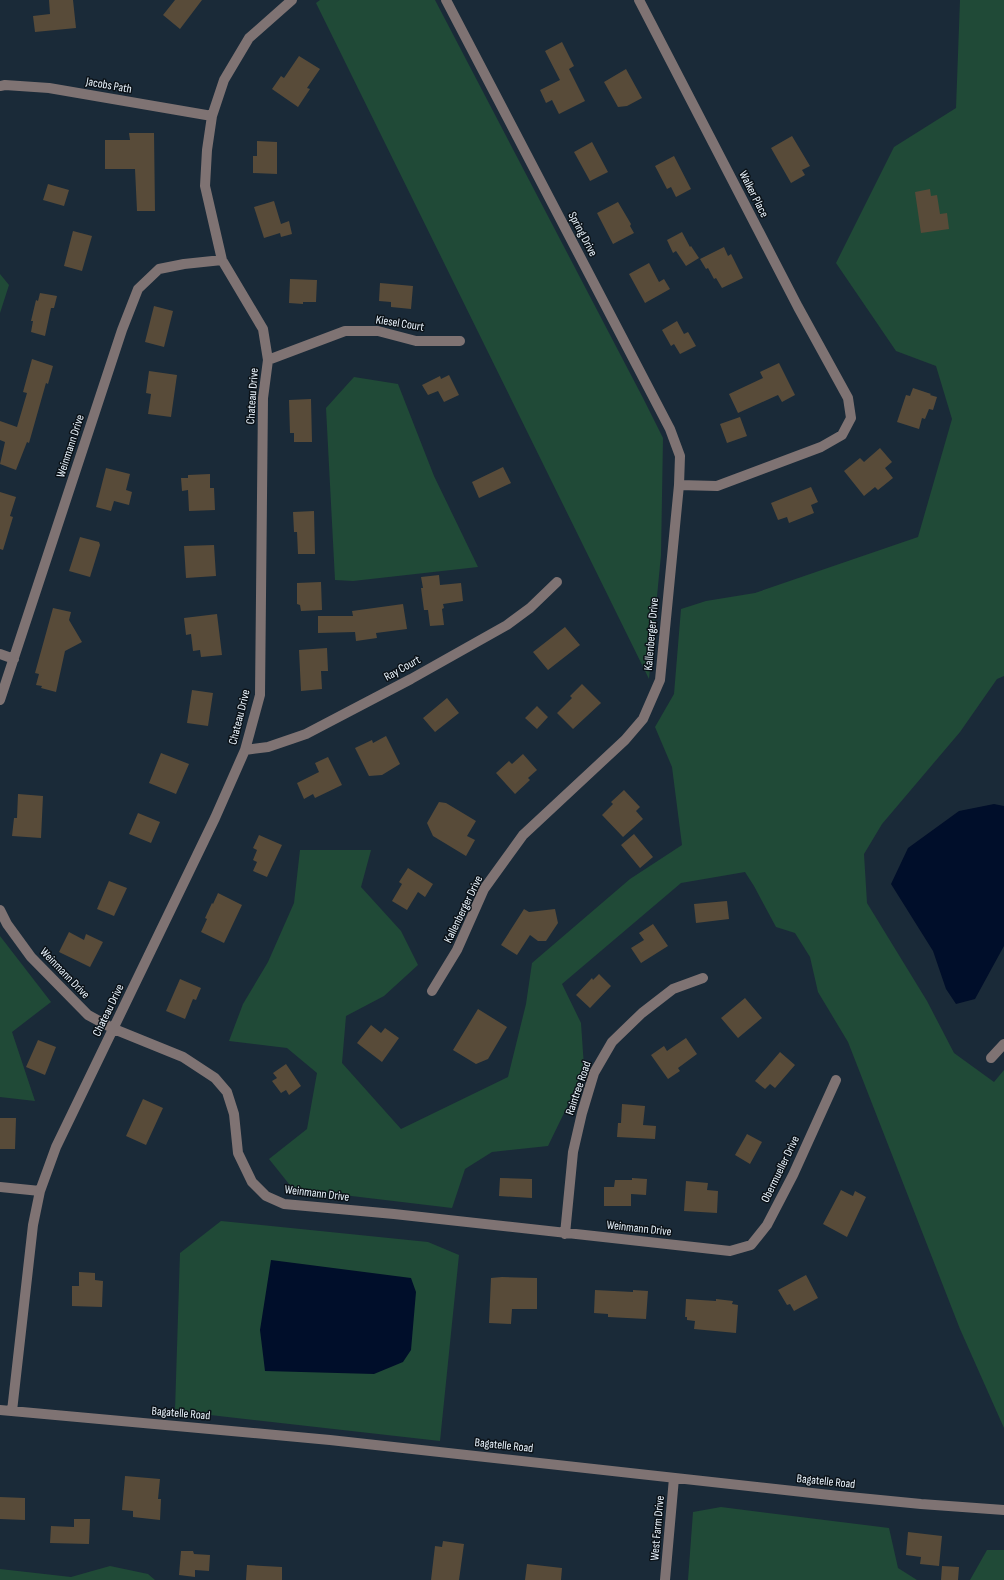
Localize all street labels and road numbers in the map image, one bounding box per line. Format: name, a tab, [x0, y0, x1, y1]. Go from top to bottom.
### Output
street label: Jacobs Path	[84, 74, 133, 97]
street label: Walker Place	[735, 168, 772, 220]
street label: Spring Drive	[565, 209, 601, 259]
street label: Kiesel Court	[375, 312, 426, 335]
street label: Chateau Drive	[243, 367, 262, 425]
street label: Weinmann Drive	[53, 413, 88, 480]
street label: Kallenberger Drive	[641, 597, 662, 671]
street label: Ray Court	[381, 652, 423, 685]
street label: Chateau Drive	[225, 688, 254, 746]
street label: Kallenberger Drive	[441, 873, 486, 945]
street label: Weinmann Drive	[37, 945, 93, 1002]
street label: Chateau Drive	[89, 981, 128, 1039]
street label: Raintree Road	[562, 1059, 595, 1117]
street label: Obermueller Drive	[758, 1133, 803, 1205]
street label: Weinmann Drive	[284, 1182, 350, 1205]
street label: Weinmann Drive	[606, 1218, 672, 1239]
street label: Bagatelle Road	[151, 1403, 211, 1424]
street label: Bagatelle Road	[474, 1435, 534, 1456]
street label: Bagatelle Road	[796, 1471, 856, 1492]
street label: West Farm Drive	[647, 1495, 668, 1561]

